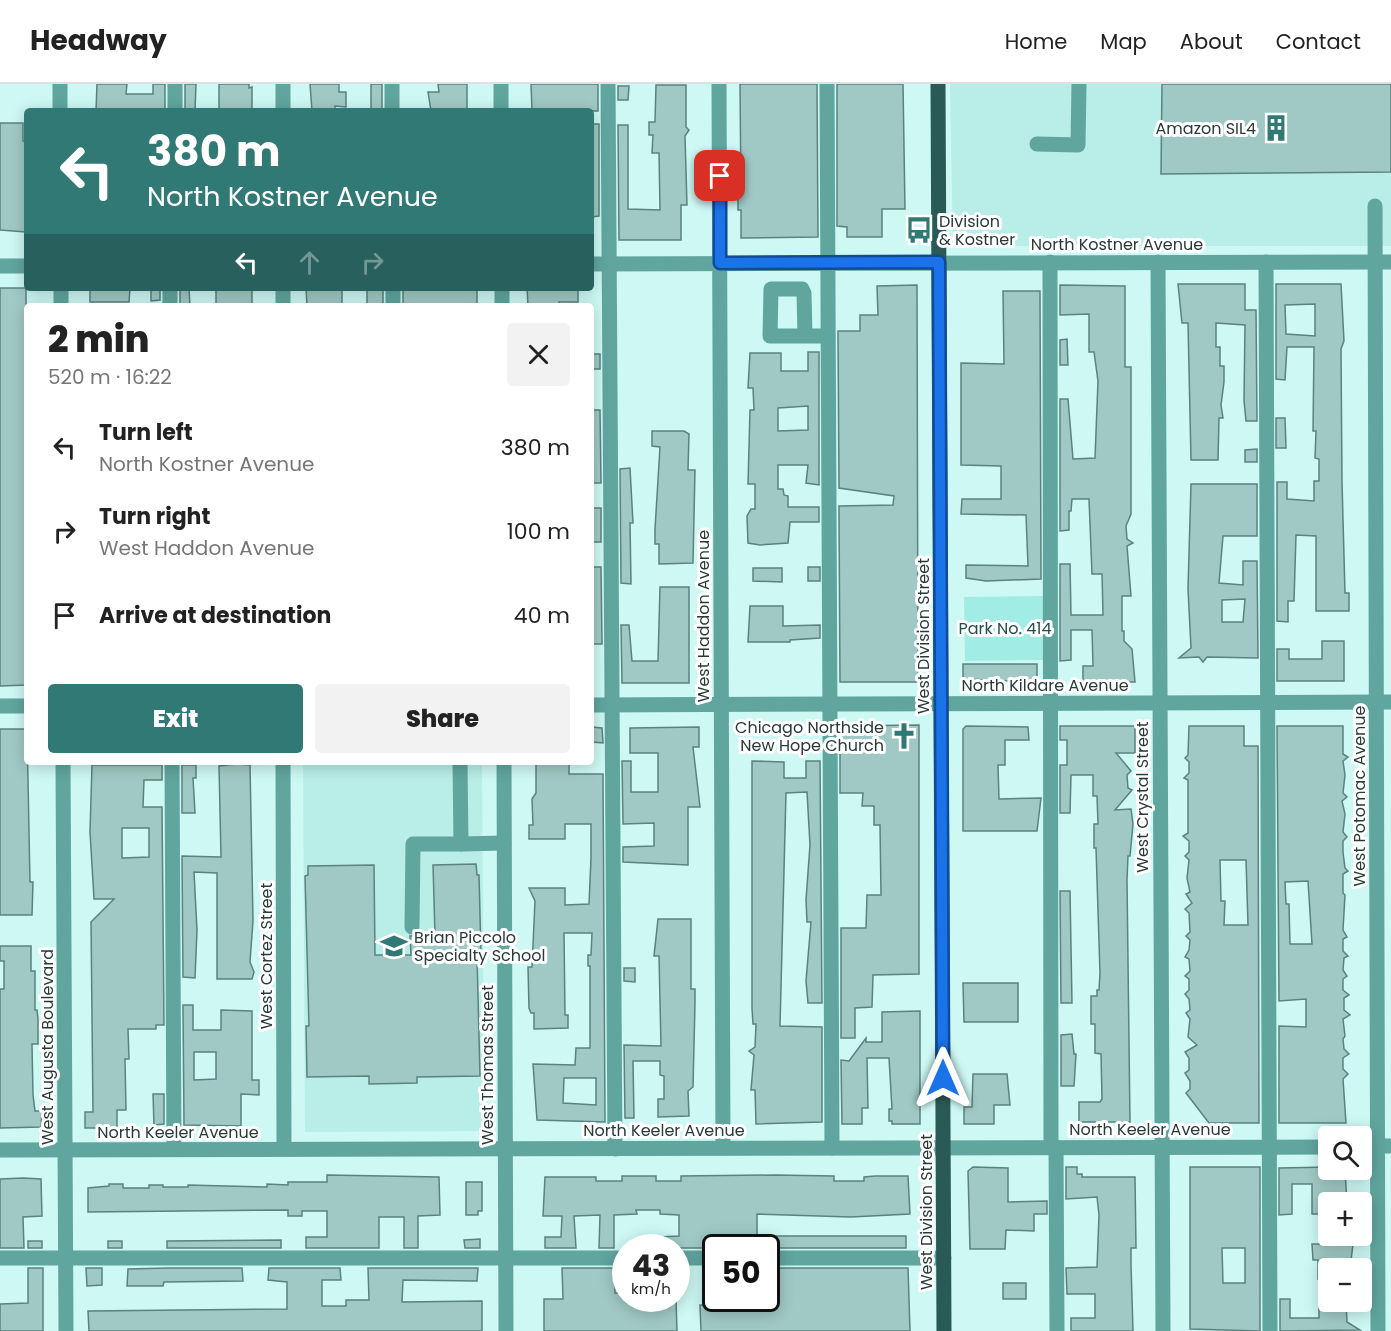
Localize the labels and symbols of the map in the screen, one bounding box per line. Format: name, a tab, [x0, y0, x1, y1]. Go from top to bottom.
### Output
building icon: Amazon SIL4	[1261, 113, 1291, 143]
place label: Amazon SIL4	[1156, 117, 1256, 140]
pin	[694, 150, 745, 201]
place label: Division & Kostner	[939, 210, 1015, 251]
bus stop icon: Division & Kostner	[904, 215, 934, 245]
street label: North Kostner Avenue	[1031, 233, 1203, 256]
street label: West Haddon Avenue	[692, 530, 715, 702]
street label: West Division Street	[912, 558, 935, 714]
park label: Park No. 414	[959, 617, 1051, 640]
street label: North Kildare Avenue	[961, 674, 1129, 697]
street label: West Potomac Avenue	[1348, 705, 1371, 886]
place label: Chicago Northside New Hope Church	[735, 716, 884, 757]
church icon: Chicago Northside New Hope Church	[889, 721, 919, 751]
street label: West Crystal Street	[1131, 721, 1154, 873]
street label: West Cortez Street	[255, 882, 278, 1029]
place label: Brian Piccolo Specialty School	[414, 926, 545, 967]
school or university icon: Brian Piccolo Specialty School	[379, 931, 409, 961]
street label: West Augusta Boulevard	[36, 949, 59, 1145]
street label: West Thomas Street	[476, 985, 499, 1145]
position arrow	[911, 1046, 975, 1110]
street label: North Keeler Avenue	[1069, 1118, 1231, 1141]
street label: North Keeler Avenue	[583, 1119, 745, 1142]
street label: North Keeler Avenue	[97, 1121, 259, 1144]
street label: West Division Street	[915, 1134, 938, 1290]
speed limit sign: 50	[702, 1234, 780, 1312]

